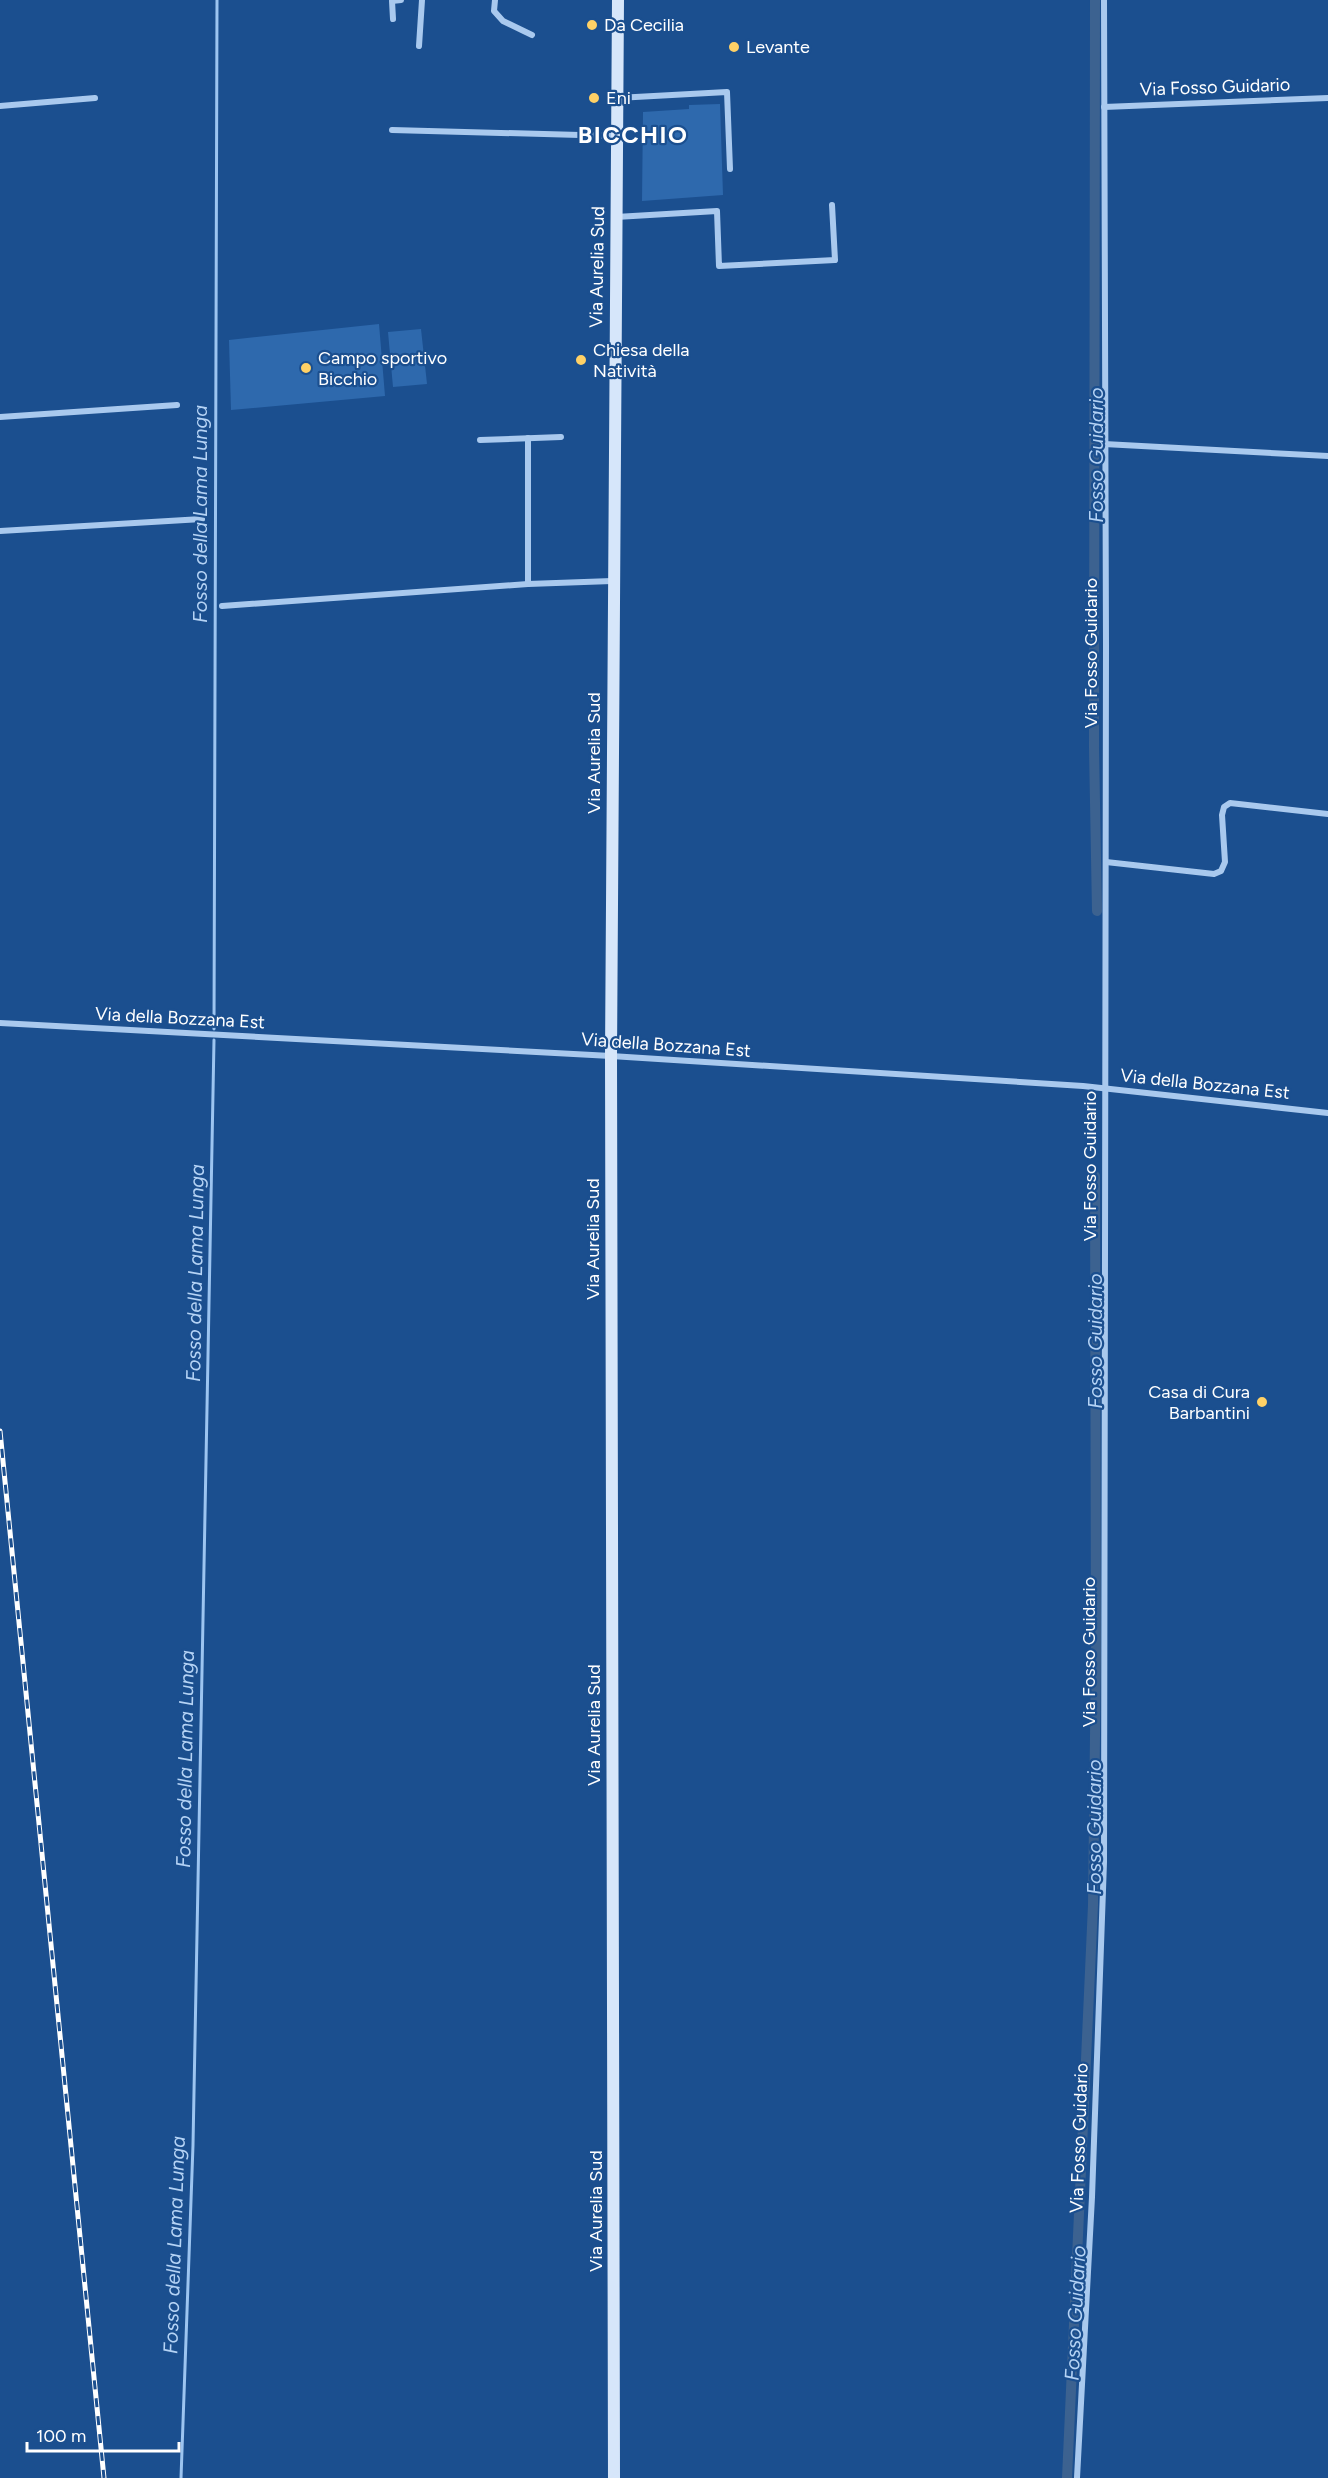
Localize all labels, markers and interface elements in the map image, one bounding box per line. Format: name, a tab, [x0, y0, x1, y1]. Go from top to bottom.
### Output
place label: Da Cecilia	[604, 14, 684, 36]
marker: Da Cecilia	[585, 18, 599, 32]
place label: Levante	[746, 36, 810, 58]
marker: Levante	[727, 40, 741, 54]
street label: Via Fosso Guidario	[1139, 73, 1291, 101]
place label: Eni	[606, 87, 631, 109]
marker: Eni	[587, 91, 601, 105]
district label: BICCHIO	[578, 120, 688, 149]
street label: Via Aurelia Sud	[585, 206, 609, 328]
place label: Chiesa della Natività	[593, 339, 690, 382]
place label: Campo sportivo Bicchio	[318, 347, 447, 390]
marker: Chiesa della Natività	[574, 353, 588, 367]
marker: Campo sportivo Bicchio	[299, 361, 313, 375]
water label: Fosso Guidario	[1084, 387, 1108, 523]
water label: Fosso della Lama Lunga	[188, 405, 212, 623]
street label: Via Fosso Guidario	[1080, 578, 1102, 728]
street label: Via Aurelia Sud	[583, 692, 605, 814]
street label: Via della Bozzana Est	[95, 1003, 266, 1033]
street label: Via della Bozzana Est	[580, 1028, 752, 1062]
street label: Via della Bozzana Est	[1119, 1064, 1291, 1104]
street label: Via Fosso Guidario	[1079, 1091, 1101, 1241]
water label: Fosso della Lama Lunga	[181, 1164, 209, 1382]
street label: Via Aurelia Sud	[582, 1178, 604, 1300]
water label: Fosso Guidario	[1083, 1273, 1107, 1409]
place label: Casa di Cura Barbantini	[1148, 1381, 1250, 1424]
marker: Casa di Cura Barbantini	[1255, 1395, 1269, 1409]
street label: Via Fosso Guidario	[1078, 1577, 1100, 1727]
water label: Fosso della Lama Lunga	[171, 1650, 199, 1868]
street label: Via Aurelia Sud	[583, 1664, 605, 1786]
water label: Fosso Guidario	[1082, 1759, 1106, 1895]
street label: Via Fosso Guidario	[1065, 2062, 1093, 2214]
water label: Fosso della Lama Lunga	[158, 2135, 190, 2354]
street label: Via Aurelia Sud	[585, 2150, 607, 2272]
water label: Fosso Guidario	[1059, 2244, 1091, 2381]
scale bar	[27, 2415, 178, 2453]
text: 100 m	[36, 2425, 86, 2447]

